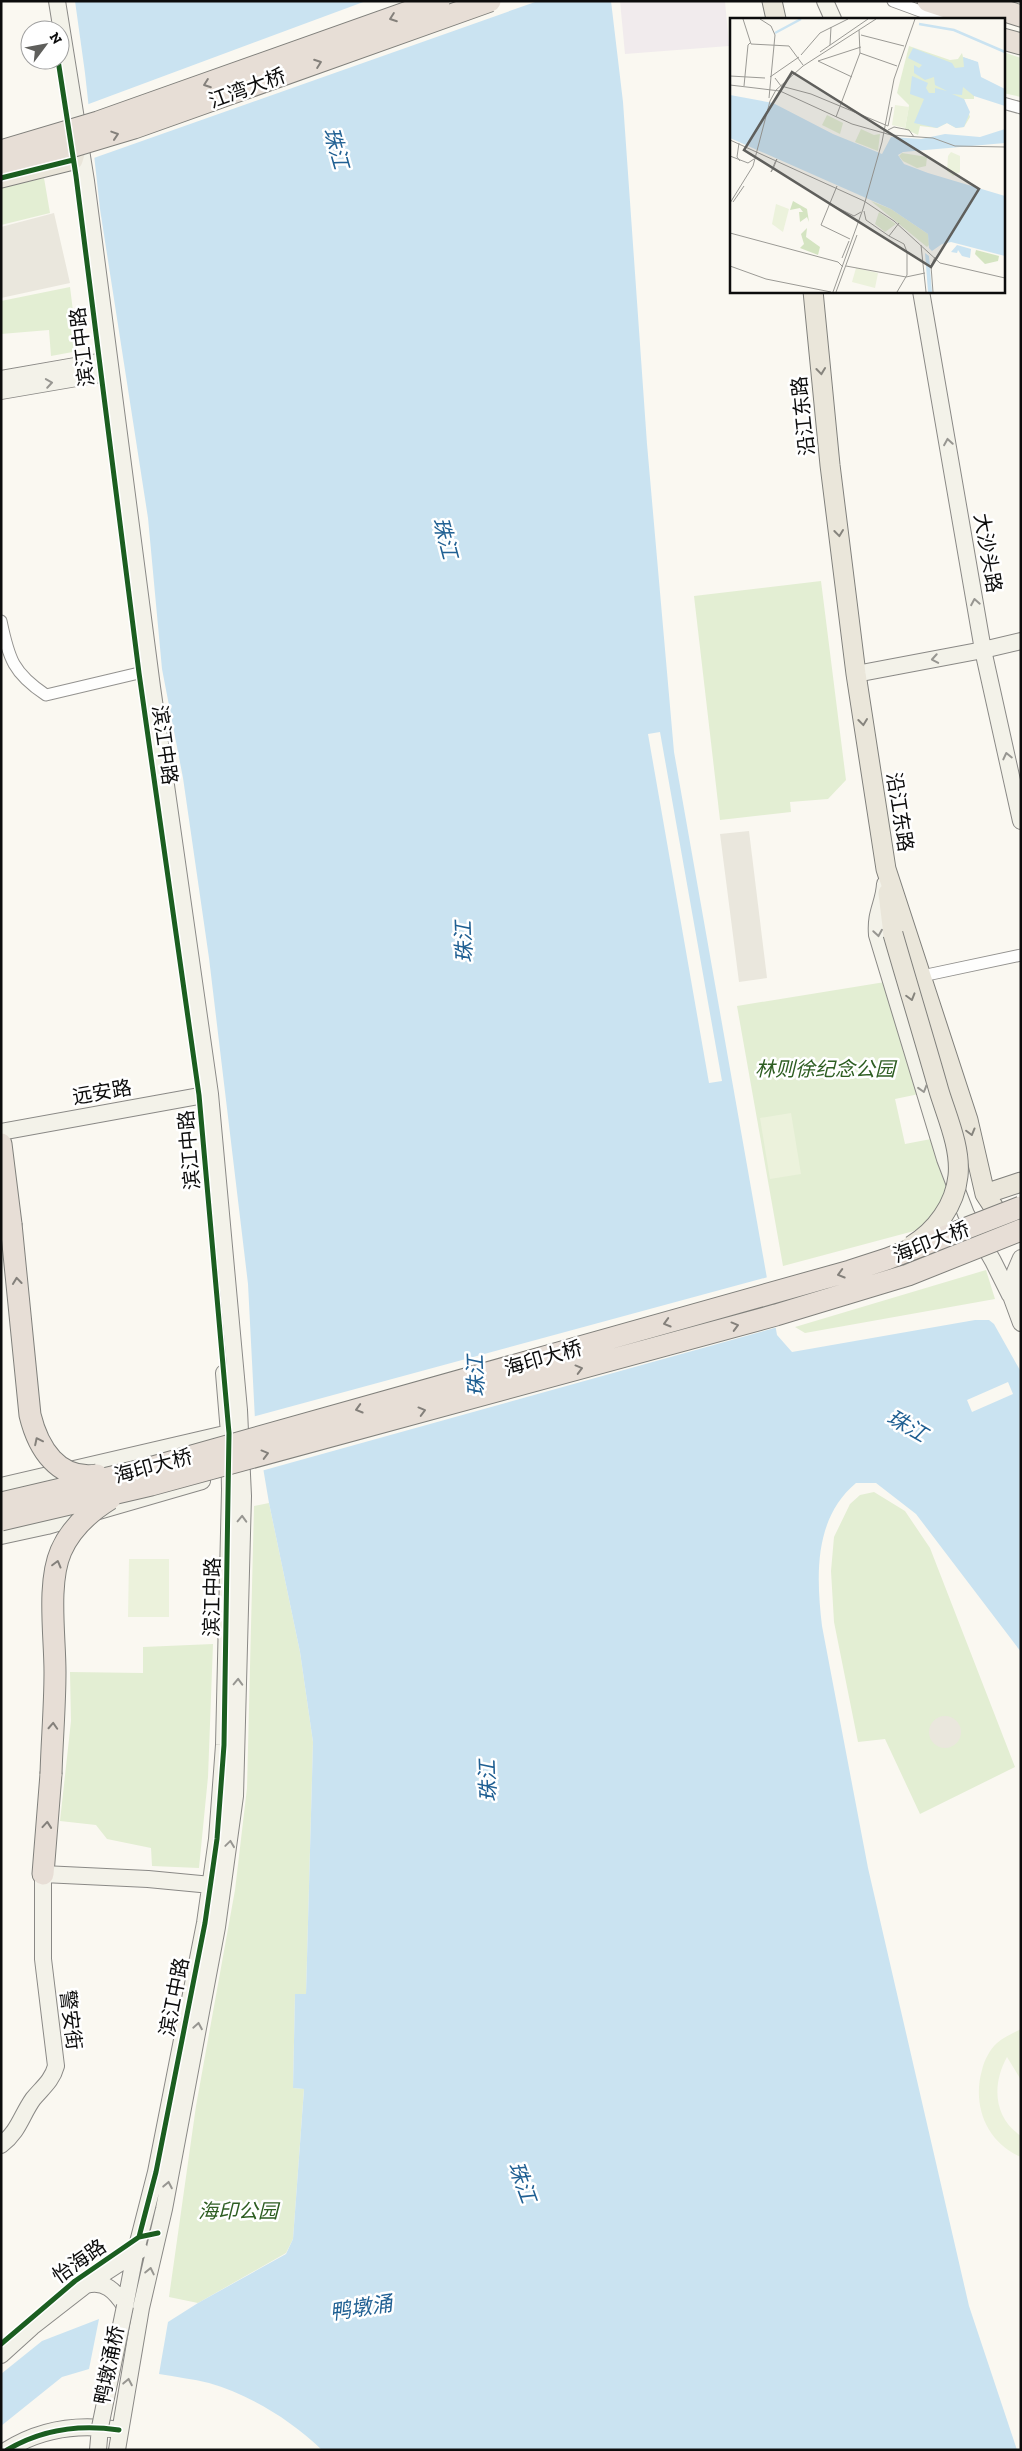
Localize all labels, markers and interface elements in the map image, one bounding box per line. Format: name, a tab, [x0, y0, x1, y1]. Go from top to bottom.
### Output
one-way arrow	[389, 12, 398, 22]
inset map	[730, 18, 1004, 292]
north arrow	[20, 20, 70, 70]
text: N	[46, 29, 66, 48]
one-way arrow	[313, 58, 321, 68]
street label: 江湾大桥	[205, 63, 289, 113]
one-way arrow	[203, 78, 212, 88]
water label: 珠江	[319, 124, 355, 173]
one-way arrow	[110, 130, 119, 140]
street label: 滨江中路	[65, 306, 99, 388]
one-way arrow	[815, 368, 826, 376]
street label: 沿江东路	[787, 375, 819, 457]
one-way arrow	[45, 379, 54, 389]
one-way arrow	[943, 437, 953, 446]
street label: 大沙头路	[969, 512, 1007, 594]
water label: 珠江	[428, 514, 464, 563]
one-way arrow	[833, 529, 844, 537]
one-way arrow	[970, 598, 980, 606]
one-way arrow	[931, 653, 939, 664]
street label: 滨江中路	[148, 704, 182, 786]
one-way arrow	[857, 718, 867, 726]
one-way arrow	[1002, 752, 1013, 761]
street label: 沿江东路	[882, 771, 918, 853]
water label: 珠江	[450, 919, 477, 963]
one-way arrow	[872, 929, 882, 938]
one-way arrow	[906, 993, 916, 1001]
park label: 林则徐纪念公园	[755, 1057, 898, 1081]
street label: 远安路	[70, 1075, 134, 1109]
one-way arrow	[918, 1084, 928, 1093]
street label: 滨江中路	[174, 1109, 204, 1191]
one-way arrow	[965, 1127, 976, 1136]
street label: 海印大桥	[889, 1216, 973, 1268]
one-way arrow	[837, 1268, 845, 1278]
one-way arrow	[11, 1277, 22, 1285]
one-way arrow	[664, 1317, 672, 1327]
one-way arrow	[731, 1321, 740, 1332]
street label: 海印大桥	[501, 1335, 585, 1381]
water label: 珠江	[462, 1353, 489, 1397]
one-way arrow	[574, 1364, 582, 1374]
one-way arrow	[356, 1404, 364, 1414]
water label: 珠江	[883, 1404, 933, 1448]
one-way arrow	[417, 1407, 426, 1417]
one-way arrow	[34, 1437, 45, 1446]
street label: 海印大桥	[111, 1444, 195, 1488]
one-way arrow	[261, 1449, 270, 1460]
one-way arrow	[237, 1515, 247, 1522]
street label: 滨江中路	[199, 1557, 225, 1637]
one-way arrow	[51, 1559, 62, 1568]
one-way arrow	[233, 1677, 243, 1685]
one-way arrow	[47, 1721, 58, 1729]
water label: 珠江	[474, 1758, 501, 1802]
one-way arrow	[41, 1821, 52, 1829]
one-way arrow	[224, 1839, 235, 1847]
street label: 滨江中路	[155, 1955, 193, 2039]
street label: 警安街	[55, 1989, 87, 2051]
one-way arrow	[193, 2021, 203, 2030]
water label: 珠江	[504, 2158, 542, 2208]
one-way arrow	[162, 2181, 173, 2190]
park label: 海印公园	[198, 2199, 281, 2223]
street label: 怡海路	[48, 2234, 110, 2288]
one-way arrow	[144, 2266, 154, 2275]
water label: 鸭墩涌	[328, 2290, 396, 2325]
street label: 鸭墩涌桥	[90, 2323, 128, 2407]
one-way arrow	[122, 2378, 132, 2386]

